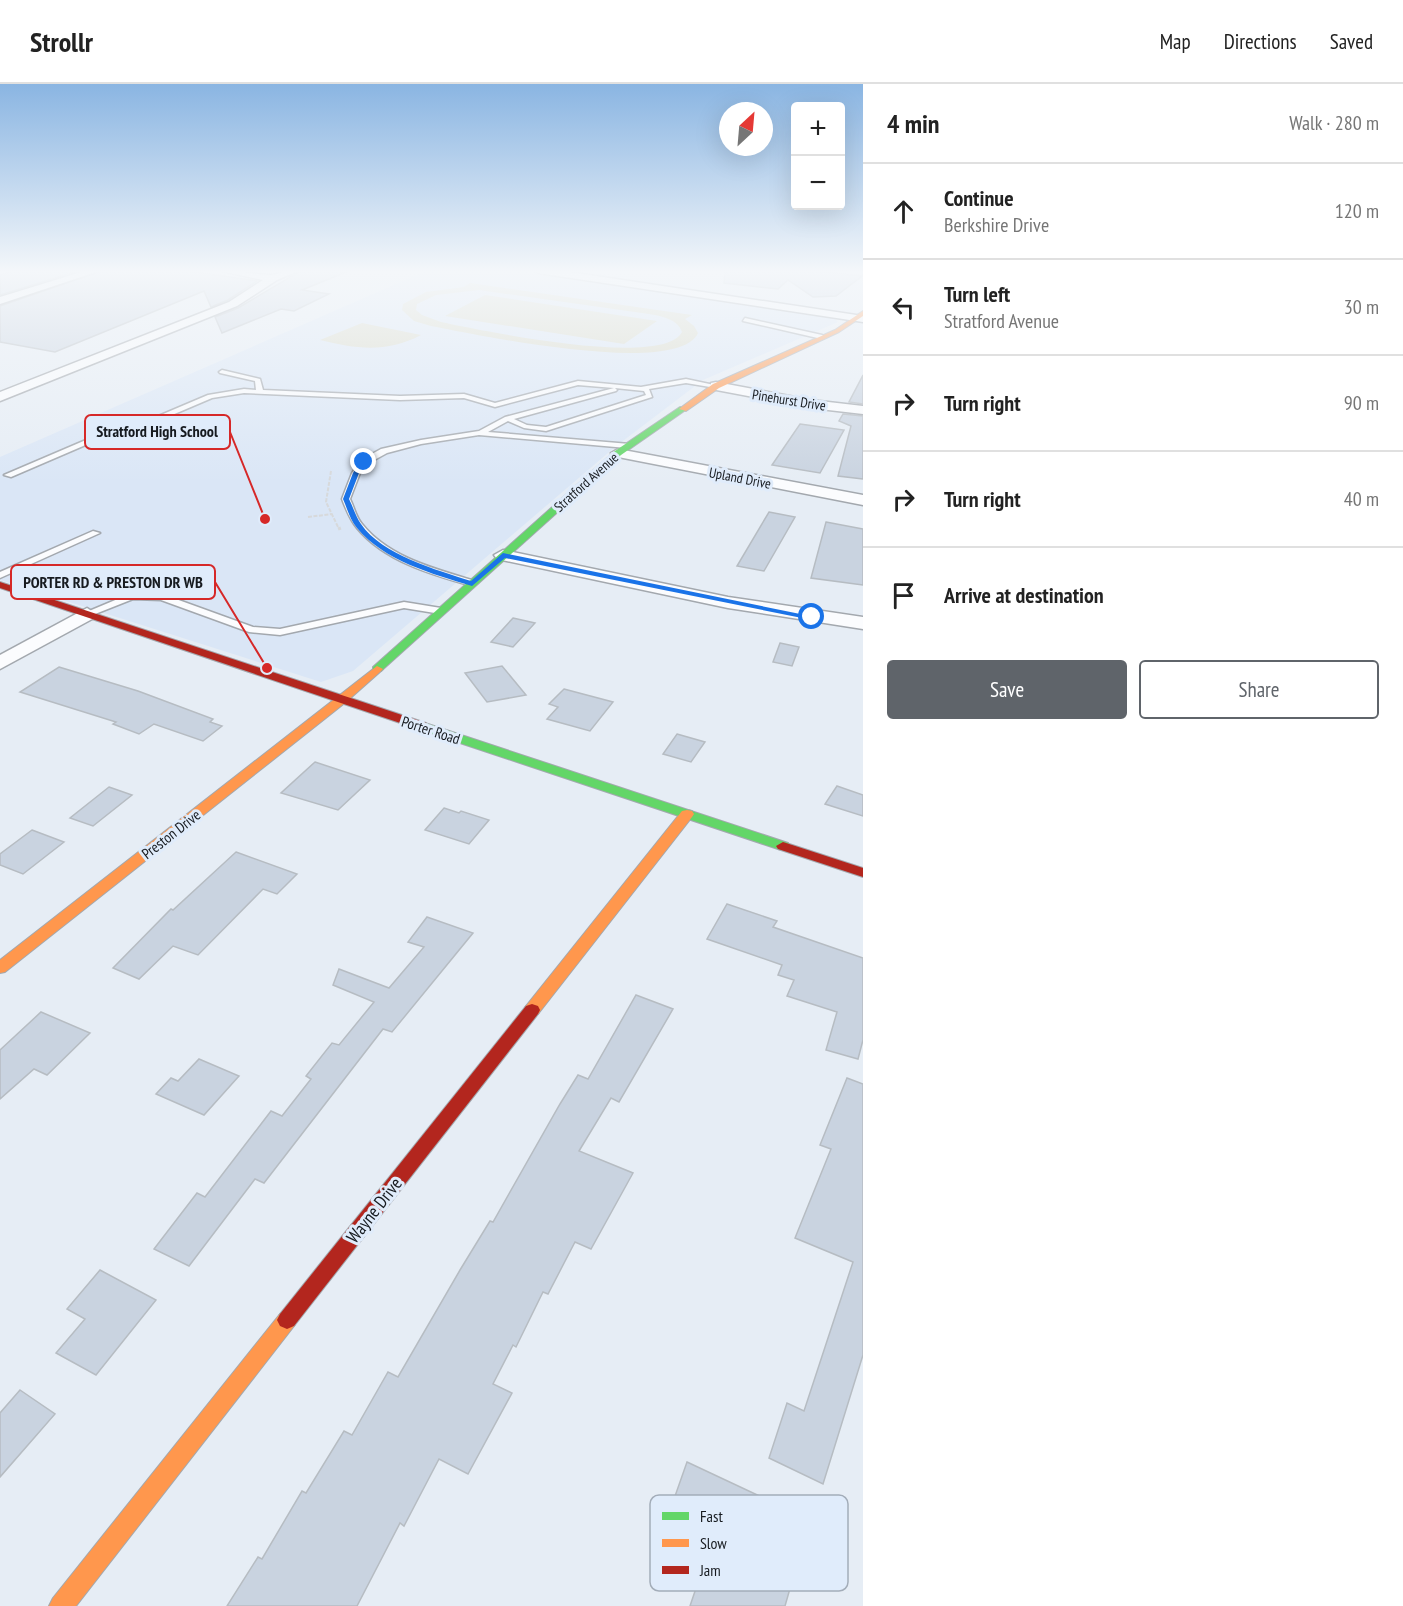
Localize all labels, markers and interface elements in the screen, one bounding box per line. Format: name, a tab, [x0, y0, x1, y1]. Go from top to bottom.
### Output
text: Strollr	[30, 23, 93, 60]
text: Map	[1160, 28, 1191, 55]
text: Directions	[1224, 28, 1297, 55]
text: Saved	[1330, 28, 1373, 55]
north arrow	[719, 102, 773, 156]
map controls	[791, 102, 845, 210]
button: +	[791, 102, 845, 156]
text: 4 min	[887, 107, 940, 140]
text: Walk · 280 m	[1289, 110, 1379, 136]
button: −	[791, 156, 845, 210]
text: Continue	[944, 184, 1014, 212]
icon: ahead	[887, 195, 920, 228]
text: 120 m	[1335, 198, 1379, 224]
text: Berkshire Drive	[944, 212, 1049, 238]
text: Turn left	[944, 280, 1010, 308]
icon: left	[887, 291, 920, 324]
text: 30 m	[1344, 294, 1379, 320]
text: Stratford Avenue	[944, 308, 1059, 334]
street label: Pinehurst Drive	[751, 385, 827, 415]
icon: right	[887, 387, 920, 420]
text: Turn right	[944, 389, 1021, 417]
text: 90 m	[1344, 390, 1379, 416]
callout: Stratford High School	[85, 415, 230, 449]
text: Stratford High School	[96, 421, 218, 441]
route end	[350, 448, 376, 474]
street label: Stratford Avenue	[550, 448, 622, 516]
street label: Upland Drive	[707, 463, 773, 493]
icon: right	[887, 483, 920, 516]
text: Turn right	[944, 485, 1021, 513]
text: 40 m	[1344, 486, 1379, 512]
callout: PORTER RD & PRESTON DR WB	[11, 565, 215, 599]
text: PORTER RD & PRESTON DR WB	[23, 572, 203, 592]
icon: arrive	[887, 579, 920, 612]
text: Arrive at destination	[944, 581, 1104, 609]
route start	[798, 603, 824, 629]
button: Save	[887, 660, 1127, 719]
button: Share	[1139, 660, 1379, 719]
street label: Porter Road	[399, 712, 463, 748]
street label: Preston Drive	[138, 805, 204, 863]
street label: Wayne Drive	[341, 1172, 407, 1248]
legend	[650, 1495, 848, 1591]
text: Fast	[700, 1506, 723, 1526]
text: Slow	[700, 1533, 727, 1553]
text: Jam	[699, 1560, 721, 1580]

